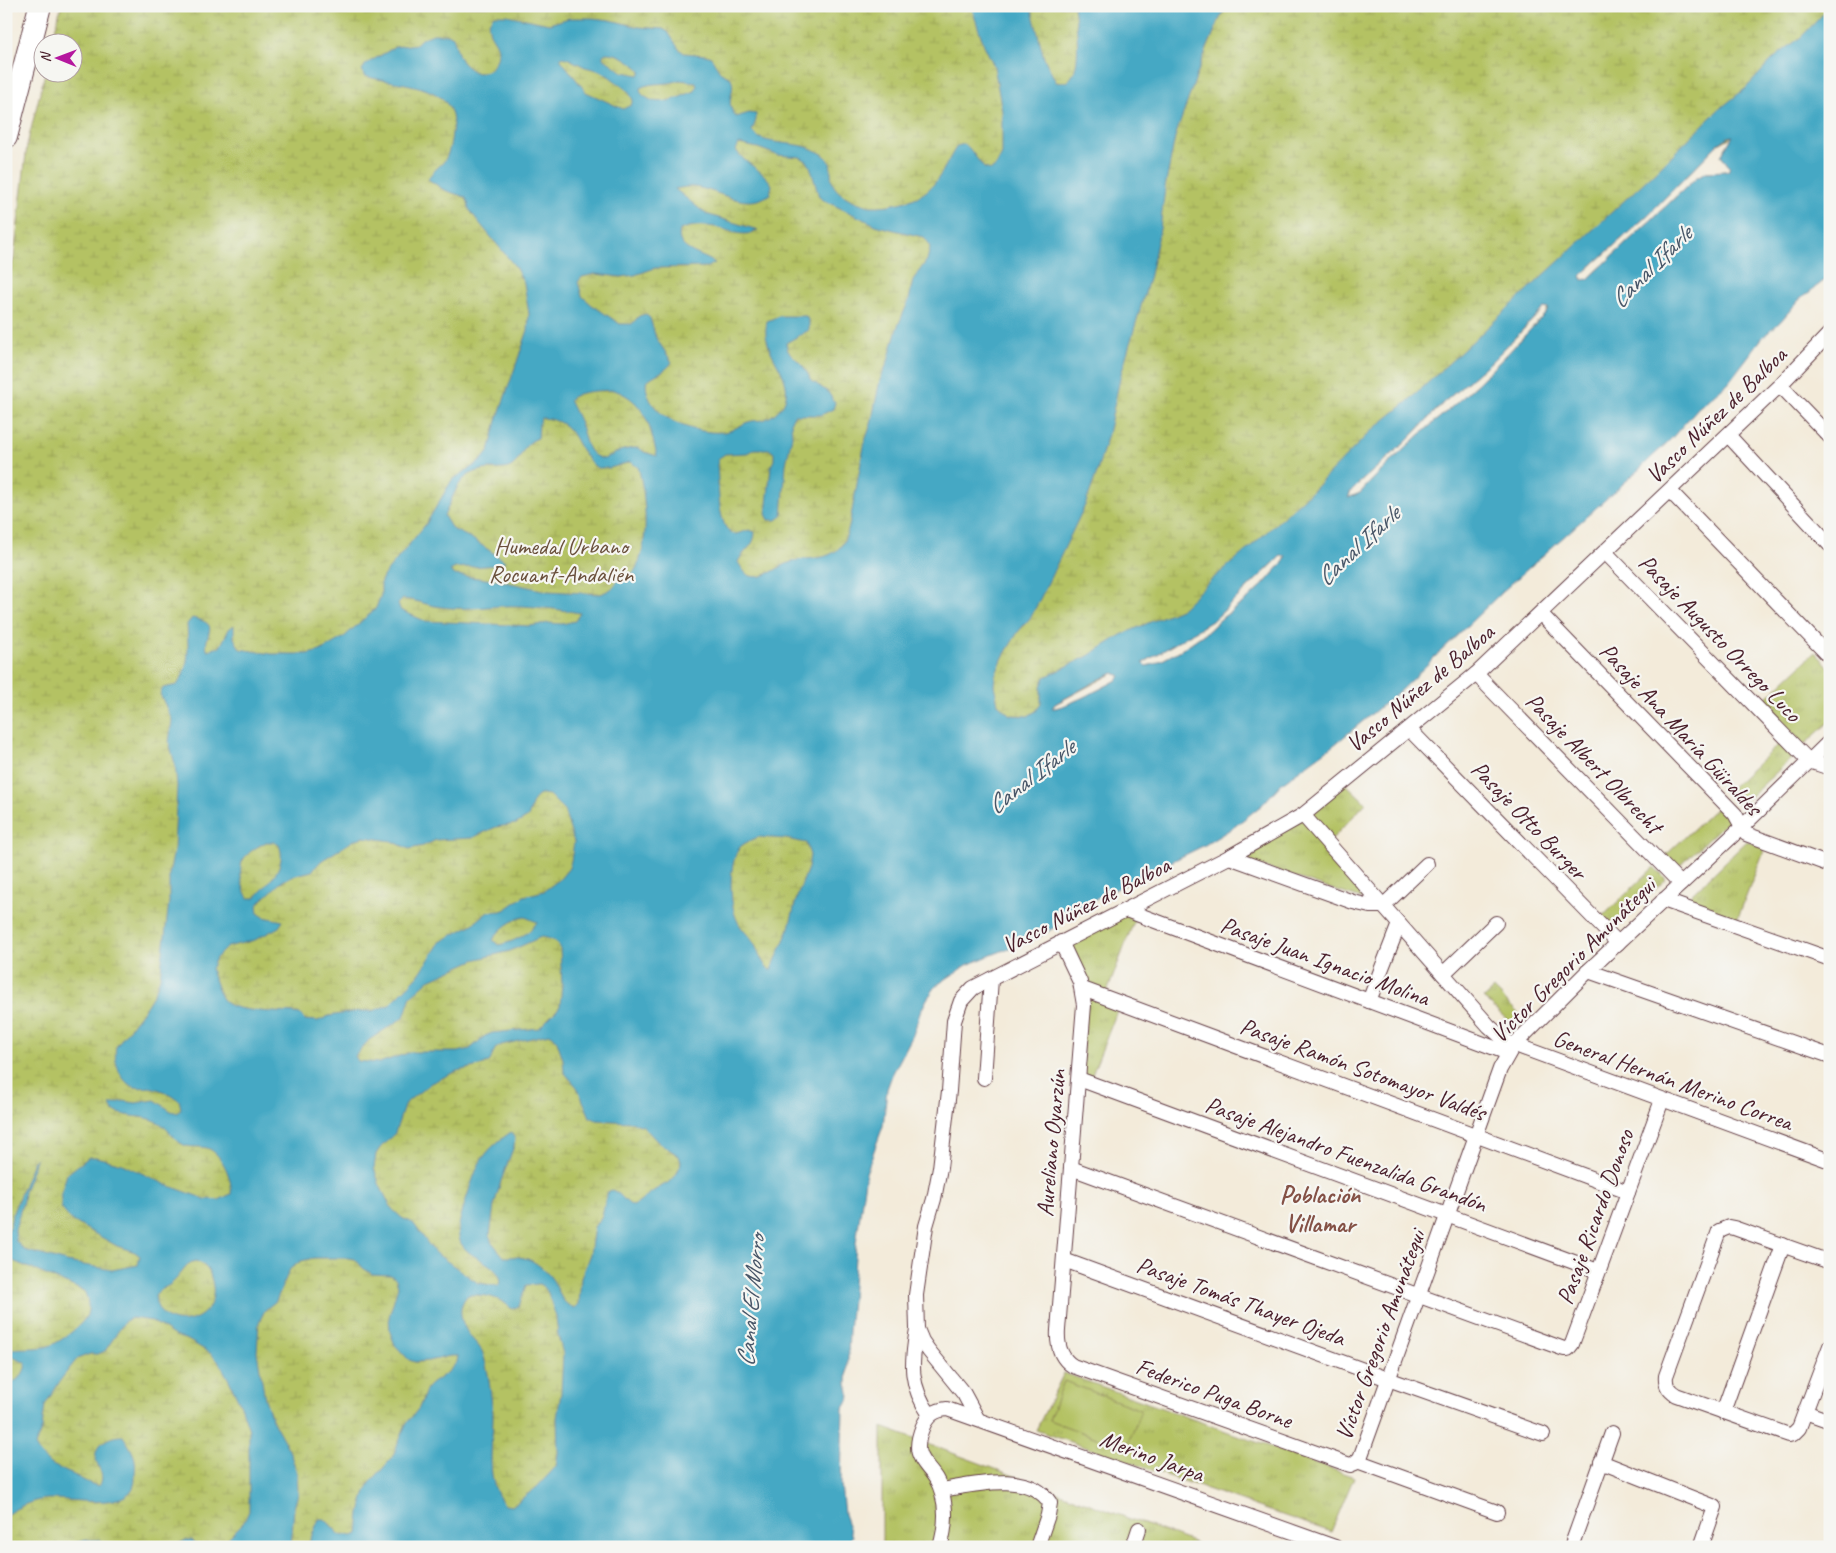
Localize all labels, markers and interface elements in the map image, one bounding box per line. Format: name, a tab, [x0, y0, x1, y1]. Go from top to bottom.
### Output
north arrow	[32, 32, 82, 82]
text: N	[37, 51, 54, 62]
water label: Canal Ifarle	[1603, 216, 1702, 315]
street label: Vasco Núñez de Balboa	[1639, 339, 1794, 490]
water label: Canal Ifarle	[1309, 496, 1409, 593]
park label: Humedal Urbano Rocuant-Andalién	[489, 531, 634, 589]
street label: Pasaje Augusto Orrego Luco	[1632, 548, 1809, 729]
street label: Vasco Núñez de Balboa	[1340, 616, 1501, 759]
street label: Pasaje Ana María Güiraldes	[1593, 636, 1771, 824]
street label: Pasaje Albert Olbrecht	[1519, 686, 1671, 842]
water label: Canal Ifarle	[981, 730, 1085, 821]
street label: Pasaje Otto Burger	[1465, 754, 1595, 888]
street label: Vasco Núñez de Balboa	[997, 849, 1176, 960]
street label: Víctor Gregorio Amunátegui	[1484, 869, 1664, 1049]
street label: Pasaje Juan Ignacio Molina	[1217, 909, 1435, 1013]
street label: Pasaje Ramón Sotomayor Valdés	[1236, 1011, 1492, 1128]
street label: General Hernán Merino Correa	[1549, 1023, 1799, 1138]
street label: Aureliano Oyarzún	[1030, 1067, 1072, 1218]
street label: Pasaje Alejandro Fuenzalida Grandón	[1201, 1089, 1492, 1219]
street label: Pasaje Ricardo Donoso	[1549, 1124, 1641, 1308]
district label: Población Villamar	[1280, 1179, 1362, 1240]
street label: Víctor Gregorio Amunátegui	[1328, 1223, 1433, 1444]
water label: Canal El Morro	[729, 1230, 773, 1368]
street label: Pasaje Tomás Thayer Ojeda	[1133, 1249, 1351, 1353]
street label: Federico Puga Borne	[1132, 1351, 1298, 1436]
street label: Merino Jarpa	[1096, 1423, 1209, 1489]

